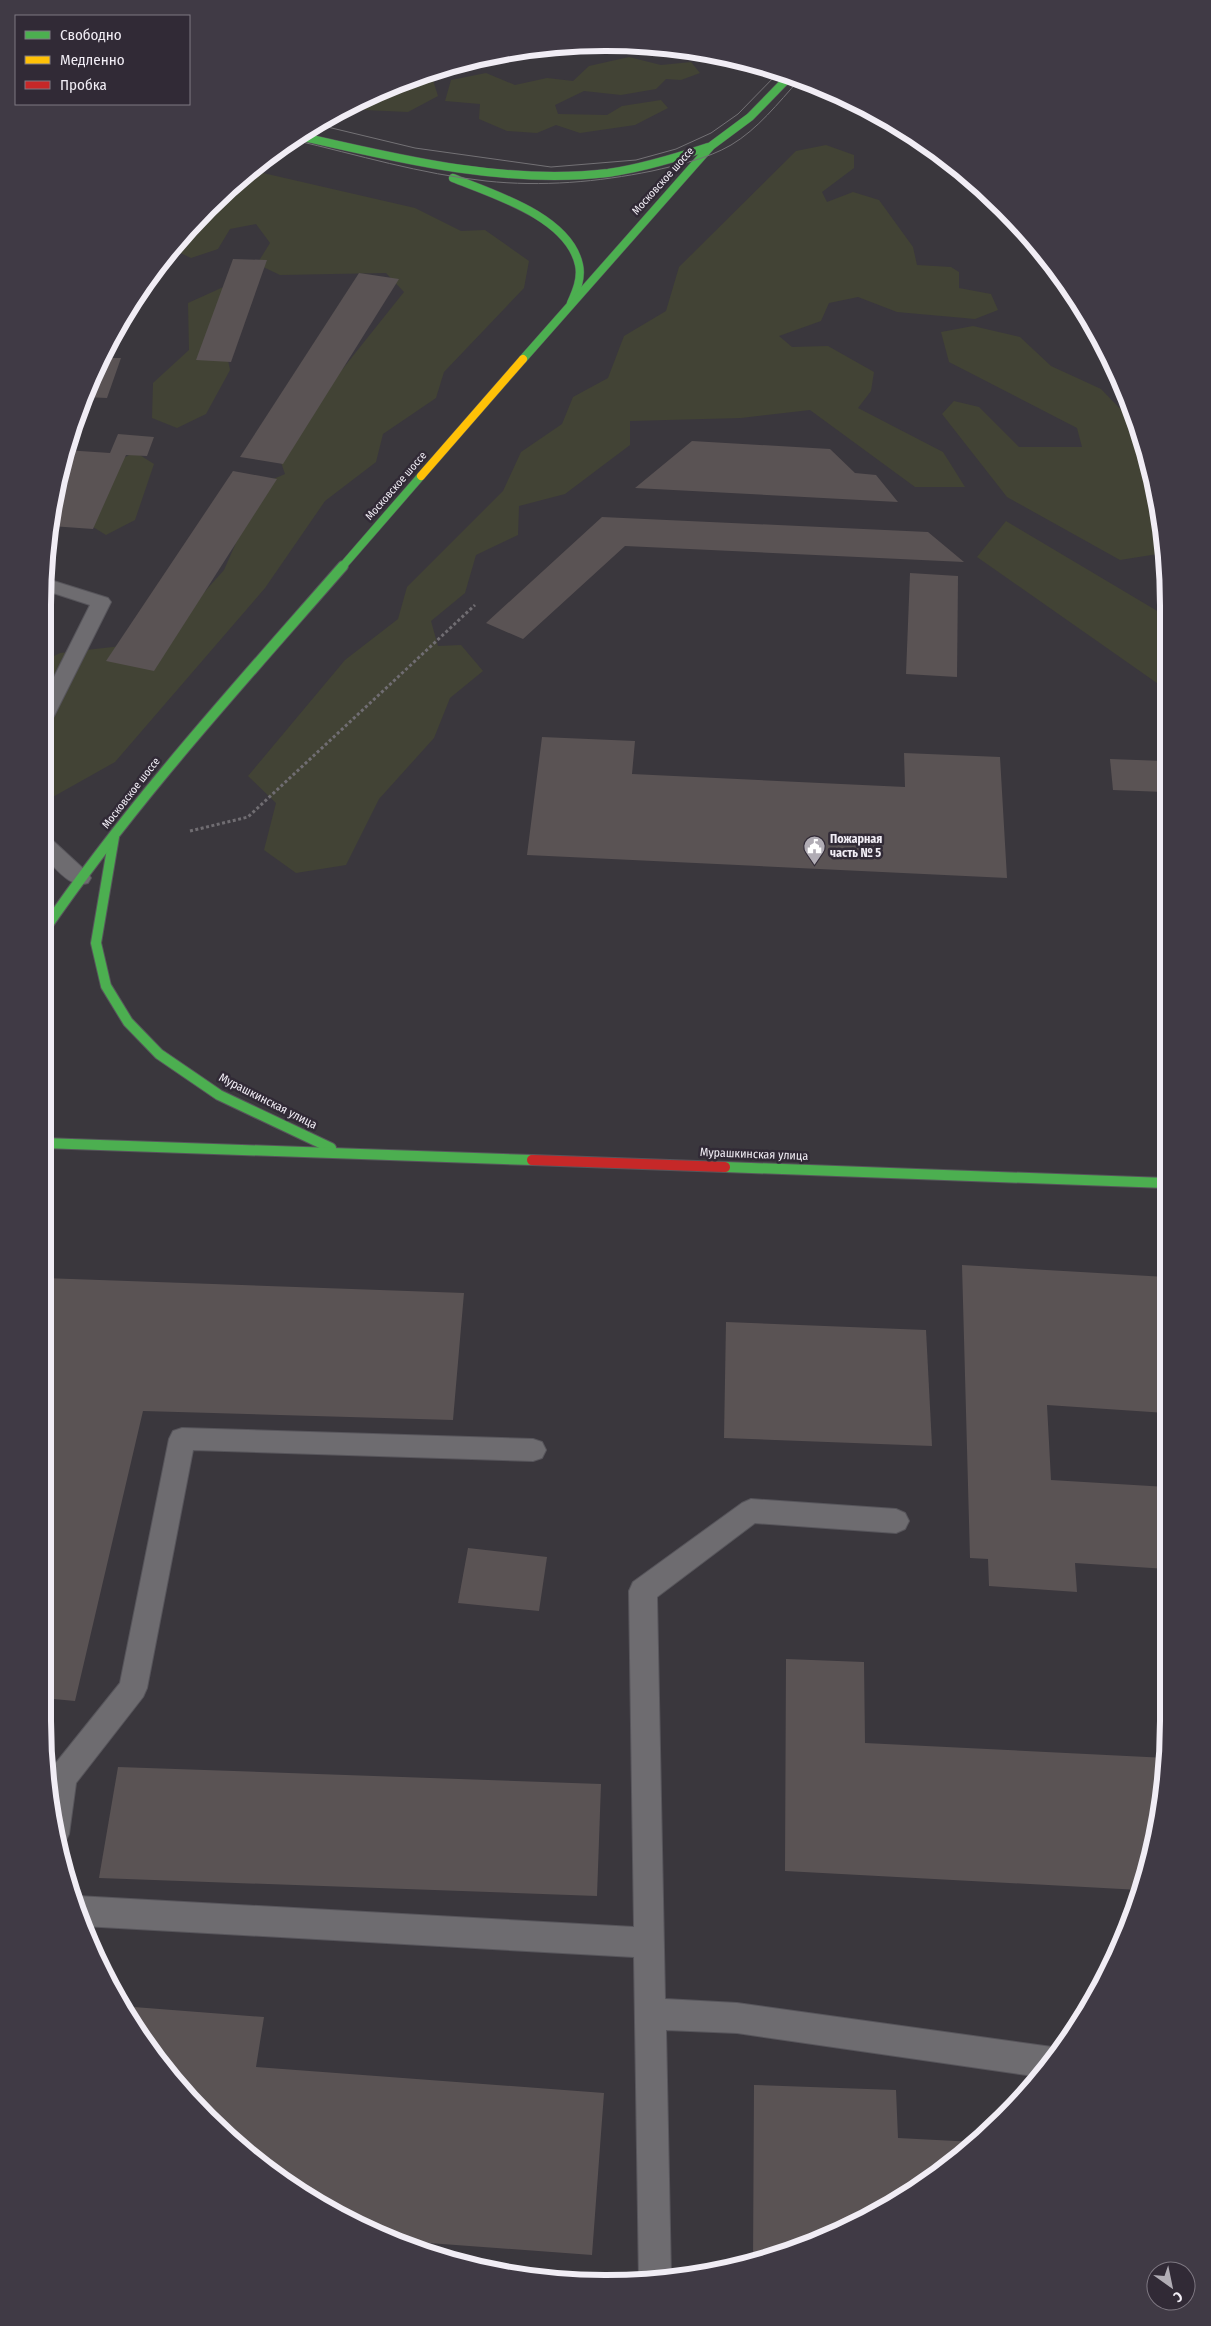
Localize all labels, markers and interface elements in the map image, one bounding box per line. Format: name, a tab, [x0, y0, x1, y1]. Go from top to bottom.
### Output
legend	[15, 15, 190, 105]
text: Свободно	[60, 26, 122, 44]
text: Медленно	[60, 51, 125, 69]
text: Пробка	[60, 76, 107, 94]
street label: Московское шоссе	[629, 145, 697, 217]
street label: Московское шоссе	[363, 449, 429, 523]
street label: Московское шоссе	[99, 755, 163, 831]
place label: Пожарная часть № 5	[830, 832, 882, 860]
public building icon: Пожарная часть № 5	[802, 834, 826, 865]
street label: Мурашкинская улица	[217, 1070, 320, 1132]
street label: Мурашкинская улица	[700, 1145, 809, 1163]
north arrow	[1146, 2261, 1196, 2311]
text: С	[1170, 2287, 1186, 2306]

